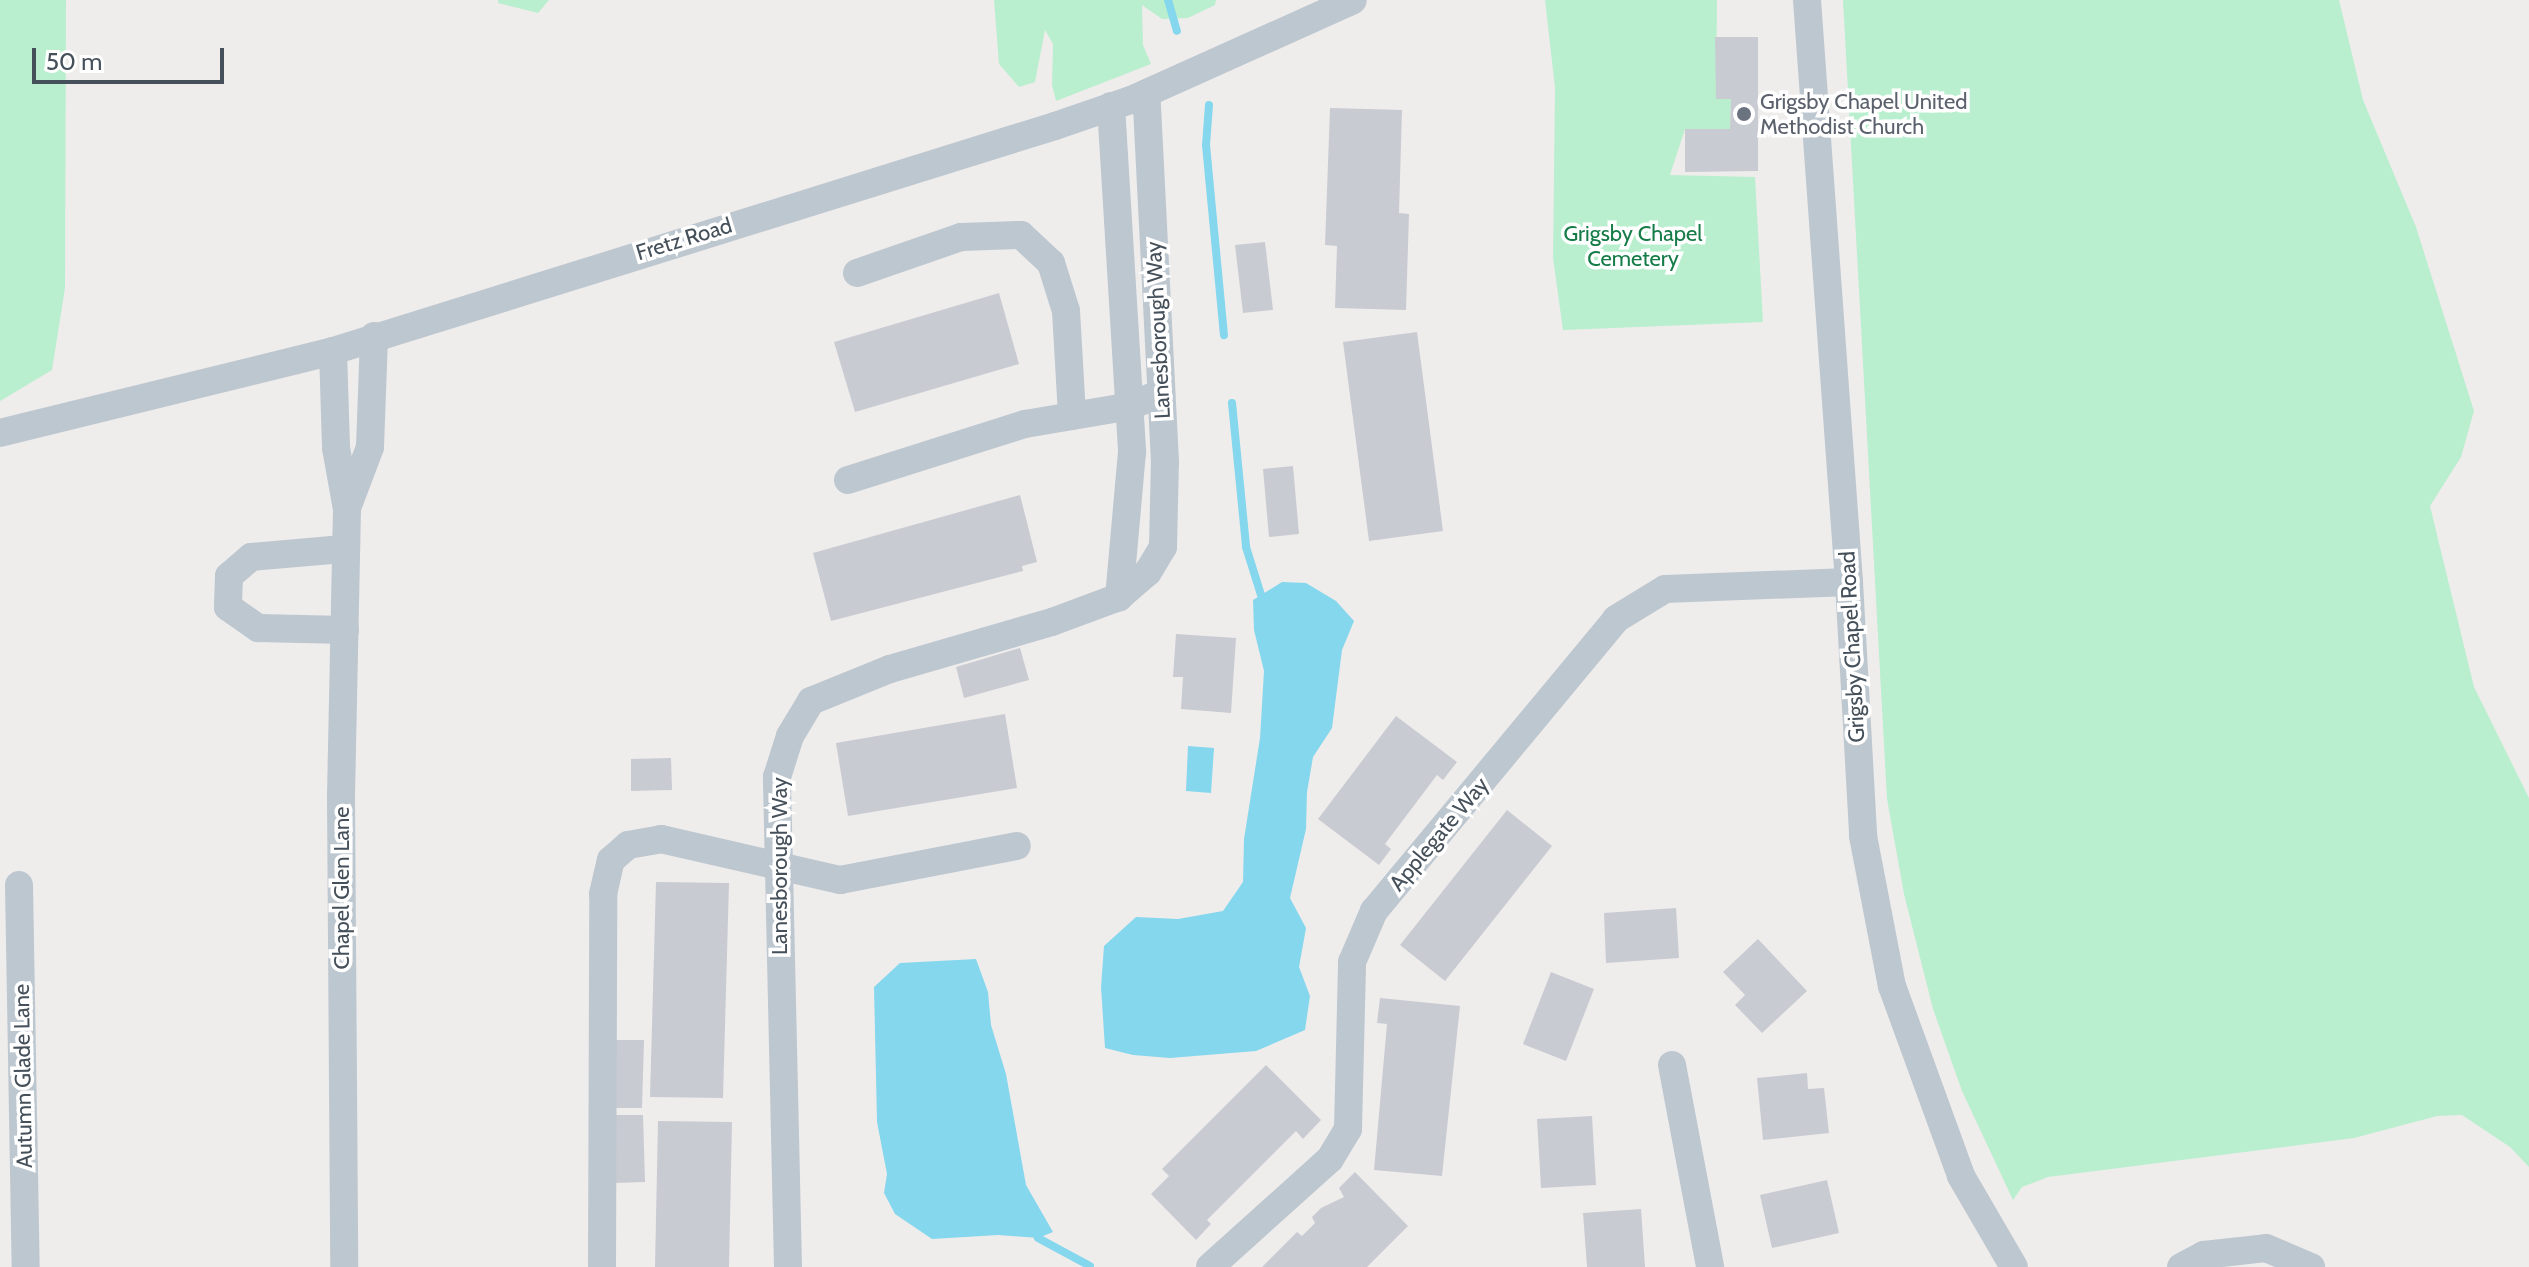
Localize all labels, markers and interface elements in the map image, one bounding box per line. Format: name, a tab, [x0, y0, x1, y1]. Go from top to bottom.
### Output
scale bar	[36, 32, 228, 82]
text: 50 m	[46, 47, 102, 76]
place label: Grigsby Chapel United Methodist Church	[1760, 88, 1967, 140]
marker: Grigsby Chapel United Methodist Church	[1735, 105, 1753, 123]
street label: Fretz Road	[633, 212, 735, 266]
park label: Grigsby Chapel Cemetery	[1563, 220, 1703, 272]
street label: Lanesborough Way	[1140, 241, 1176, 419]
street label: Grigsby Chapel Road	[1834, 551, 1870, 743]
street label: Applegate Way	[1384, 772, 1494, 896]
street label: Lanesborough Way	[767, 777, 793, 955]
street label: Chapel Glen Lane	[329, 806, 355, 970]
street label: Autumn Glade Lane	[8, 984, 38, 1168]

